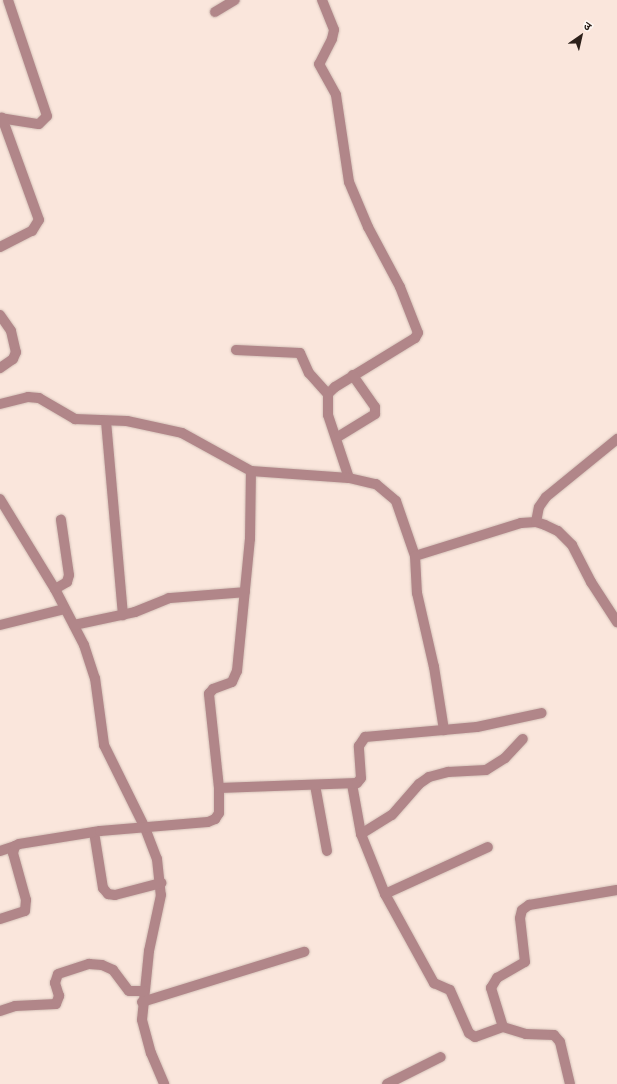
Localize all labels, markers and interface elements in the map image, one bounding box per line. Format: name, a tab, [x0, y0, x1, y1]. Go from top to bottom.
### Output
north arrow	[561, 16, 601, 56]
text: उ	[582, 18, 594, 33]

